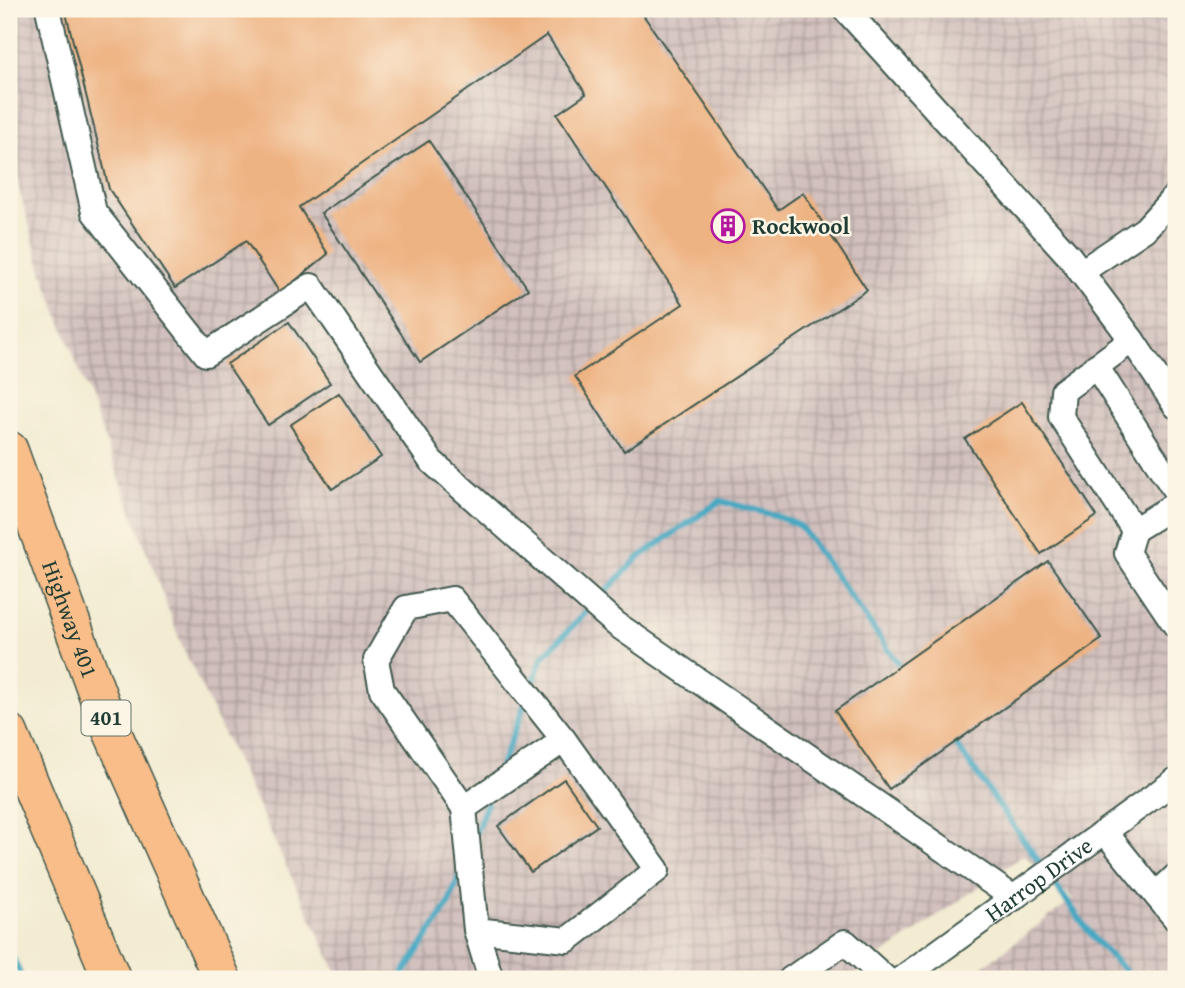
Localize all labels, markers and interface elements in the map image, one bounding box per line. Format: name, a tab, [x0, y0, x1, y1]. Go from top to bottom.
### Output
building icon: Rockwool	[709, 207, 747, 245]
place label: Rockwool	[752, 209, 850, 242]
street label: Highway 401	[34, 556, 107, 682]
road number: 401	[82, 700, 130, 736]
street label: Harrop Drive	[978, 829, 1099, 929]

